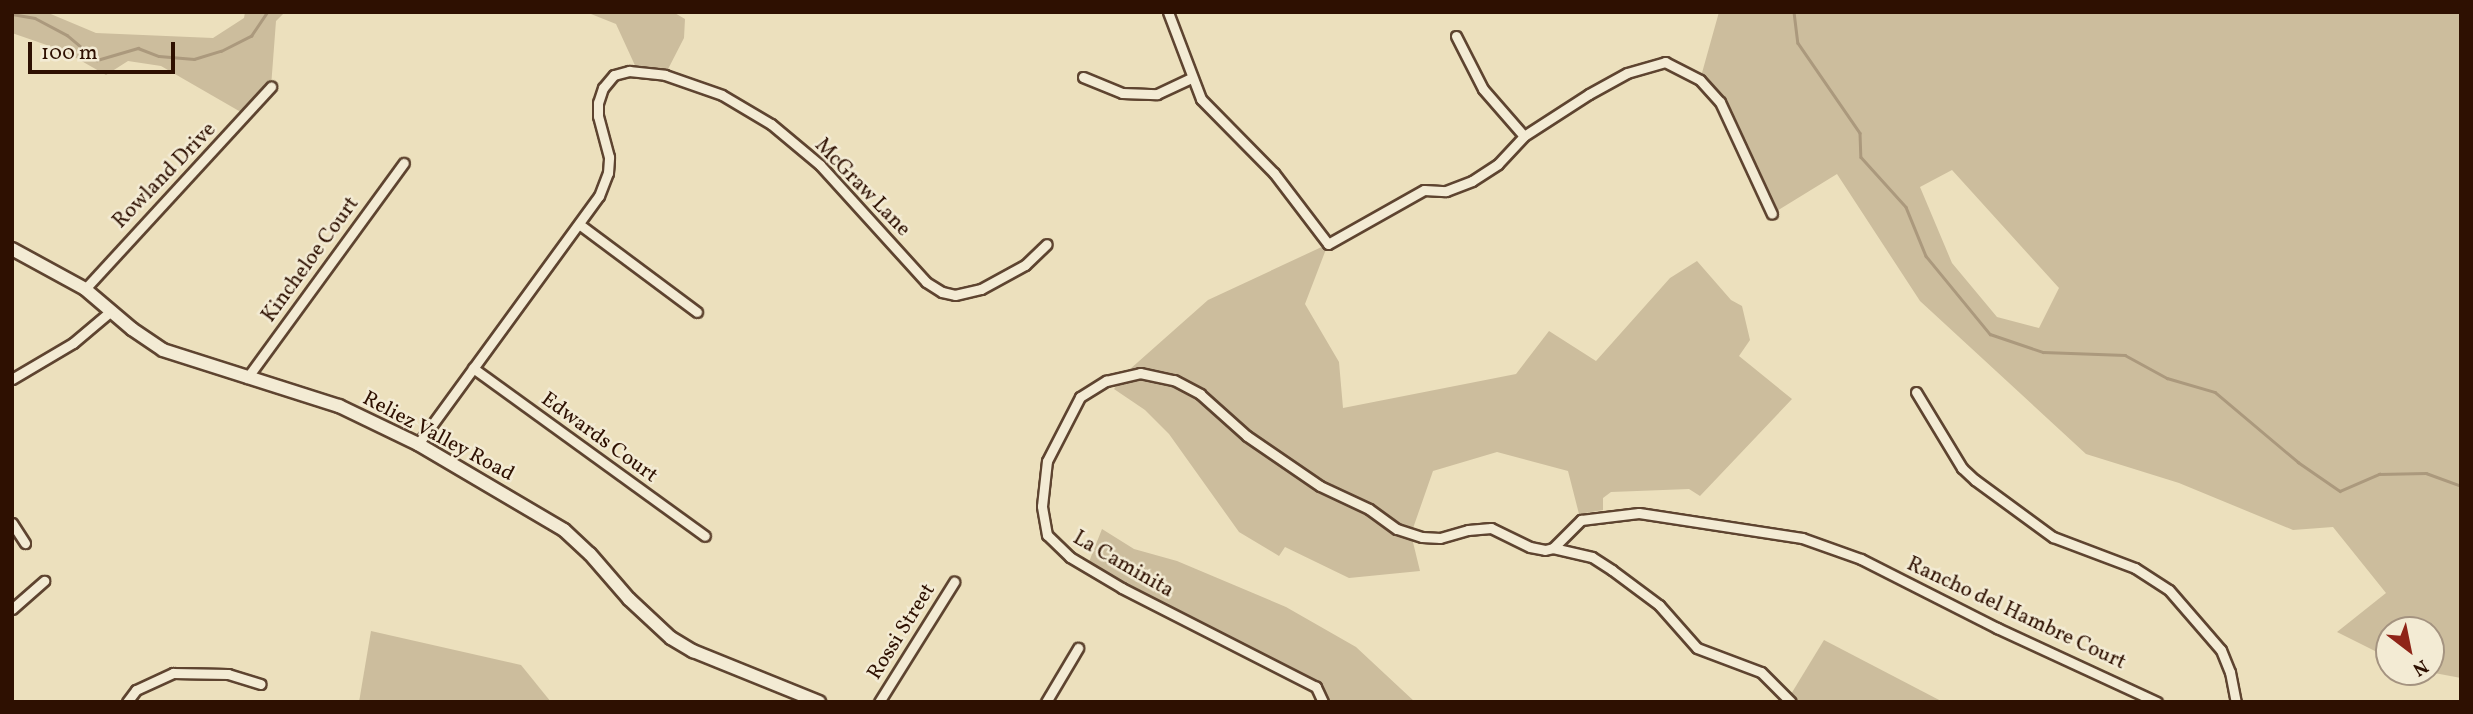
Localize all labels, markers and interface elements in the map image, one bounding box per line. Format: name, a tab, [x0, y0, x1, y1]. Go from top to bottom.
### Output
scale bar	[32, 28, 178, 72]
text: 100 m	[41, 39, 98, 68]
street label: Rowland Drive	[108, 118, 222, 234]
street label: McGraw Lane	[809, 133, 915, 243]
street label: Kincheloe Court	[257, 192, 365, 328]
street label: Reliez Valley Road	[357, 386, 519, 488]
street label: Edwards Court	[536, 387, 662, 489]
street label: La Caminita	[1068, 526, 1178, 604]
street label: Rancho del Hambre Court	[1903, 552, 2129, 676]
street label: Rossi Street	[863, 579, 941, 685]
north arrow	[2375, 616, 2445, 686]
text: N	[2407, 652, 2433, 682]

